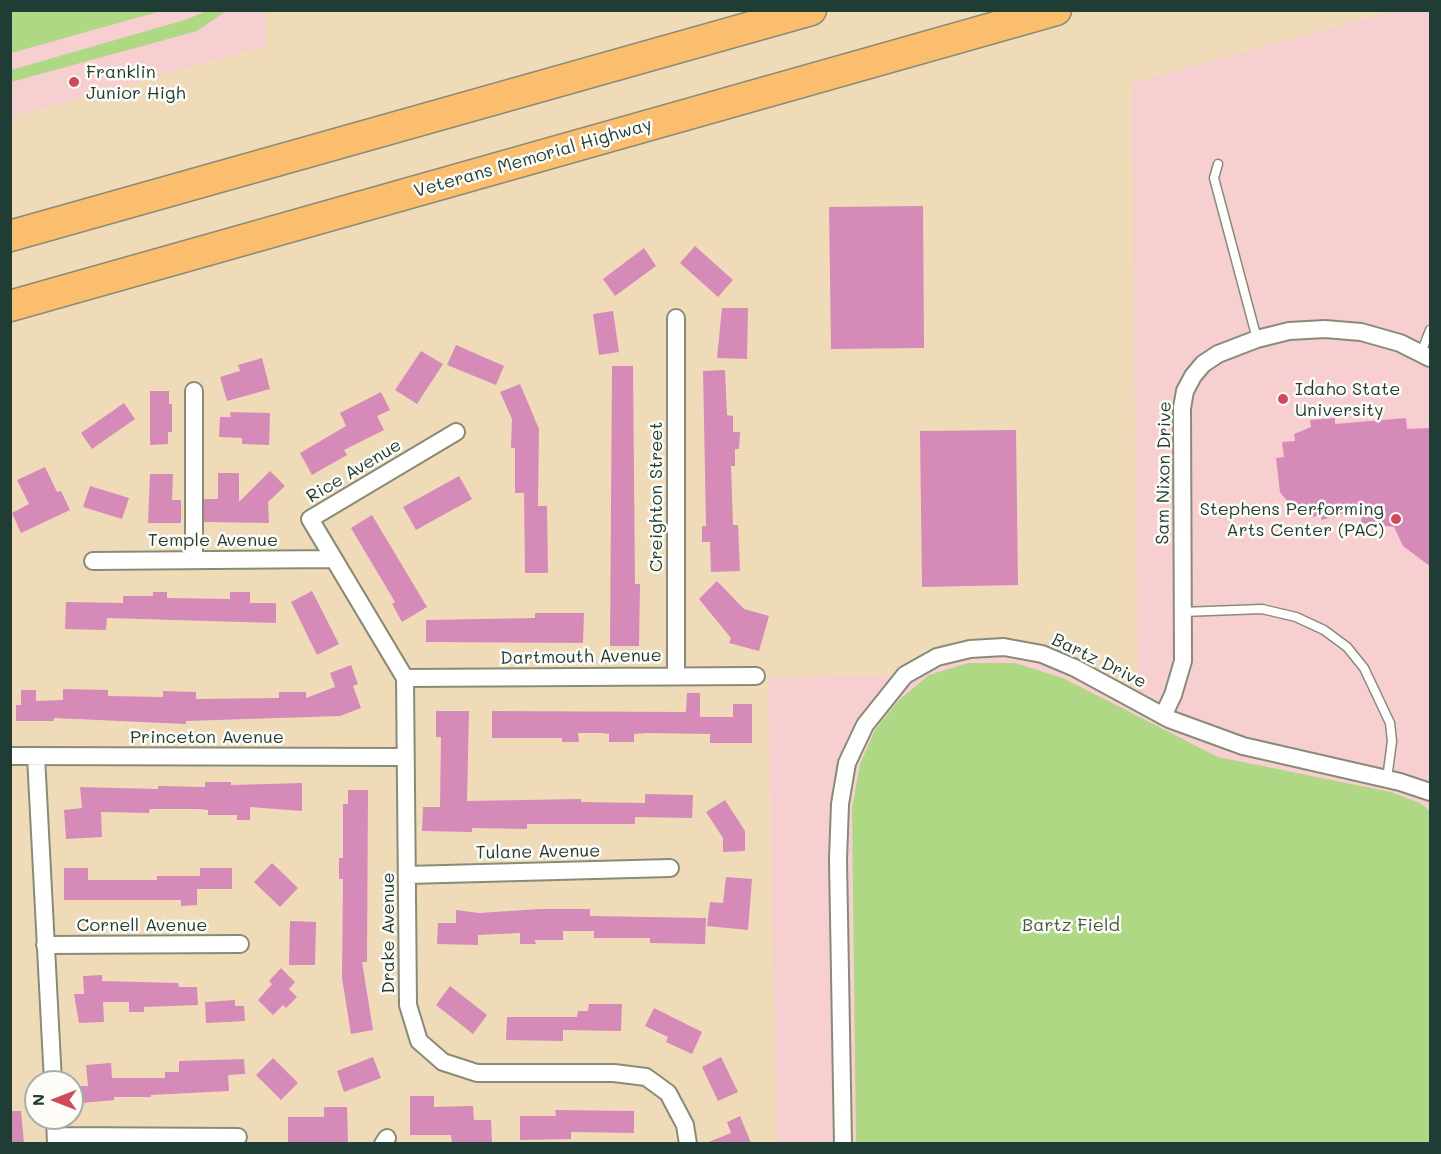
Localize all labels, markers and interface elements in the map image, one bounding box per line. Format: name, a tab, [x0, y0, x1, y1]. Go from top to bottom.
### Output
place label: Franklin Junior High	[86, 61, 186, 104]
marker: Franklin Junior High	[67, 75, 81, 89]
street label: Veterans Memorial Highway	[412, 114, 654, 202]
place label: Idaho State University	[1295, 378, 1400, 420]
marker: Idaho State University	[1276, 392, 1290, 406]
street label: Sam Nixon Drive	[1152, 401, 1176, 545]
street label: Creighton Street	[645, 422, 667, 572]
street label: Rice Avenue	[303, 434, 405, 508]
place label: Stephens Performing Arts Center (PAC)	[1200, 498, 1384, 540]
marker: Stephens Performing Arts Center (PAC)	[1389, 512, 1403, 526]
street label: Temple Avenue	[148, 529, 278, 551]
street label: Bartz Drive	[1048, 629, 1150, 693]
street label: Dartmouth Avenue	[500, 645, 662, 669]
street label: Princeton Avenue	[130, 726, 284, 748]
street label: Tulane Avenue	[475, 840, 601, 864]
street label: Drake Avenue	[377, 872, 399, 994]
street label: Cornell Avenue	[77, 914, 207, 936]
park label: Bartz Field	[1022, 914, 1120, 936]
north arrow	[24, 1070, 84, 1130]
text: N	[27, 1094, 48, 1106]

